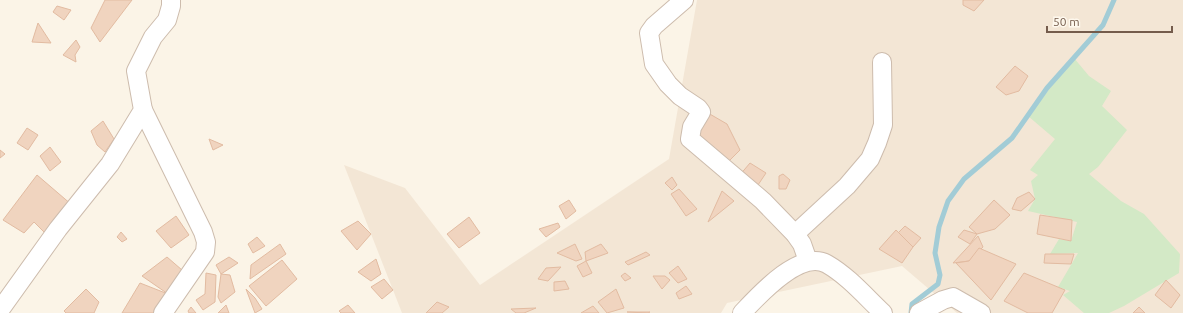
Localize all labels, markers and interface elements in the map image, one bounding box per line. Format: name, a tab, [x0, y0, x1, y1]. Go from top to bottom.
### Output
scale bar	[1047, 8, 1172, 34]
text: 50 m	[1053, 15, 1080, 28]

